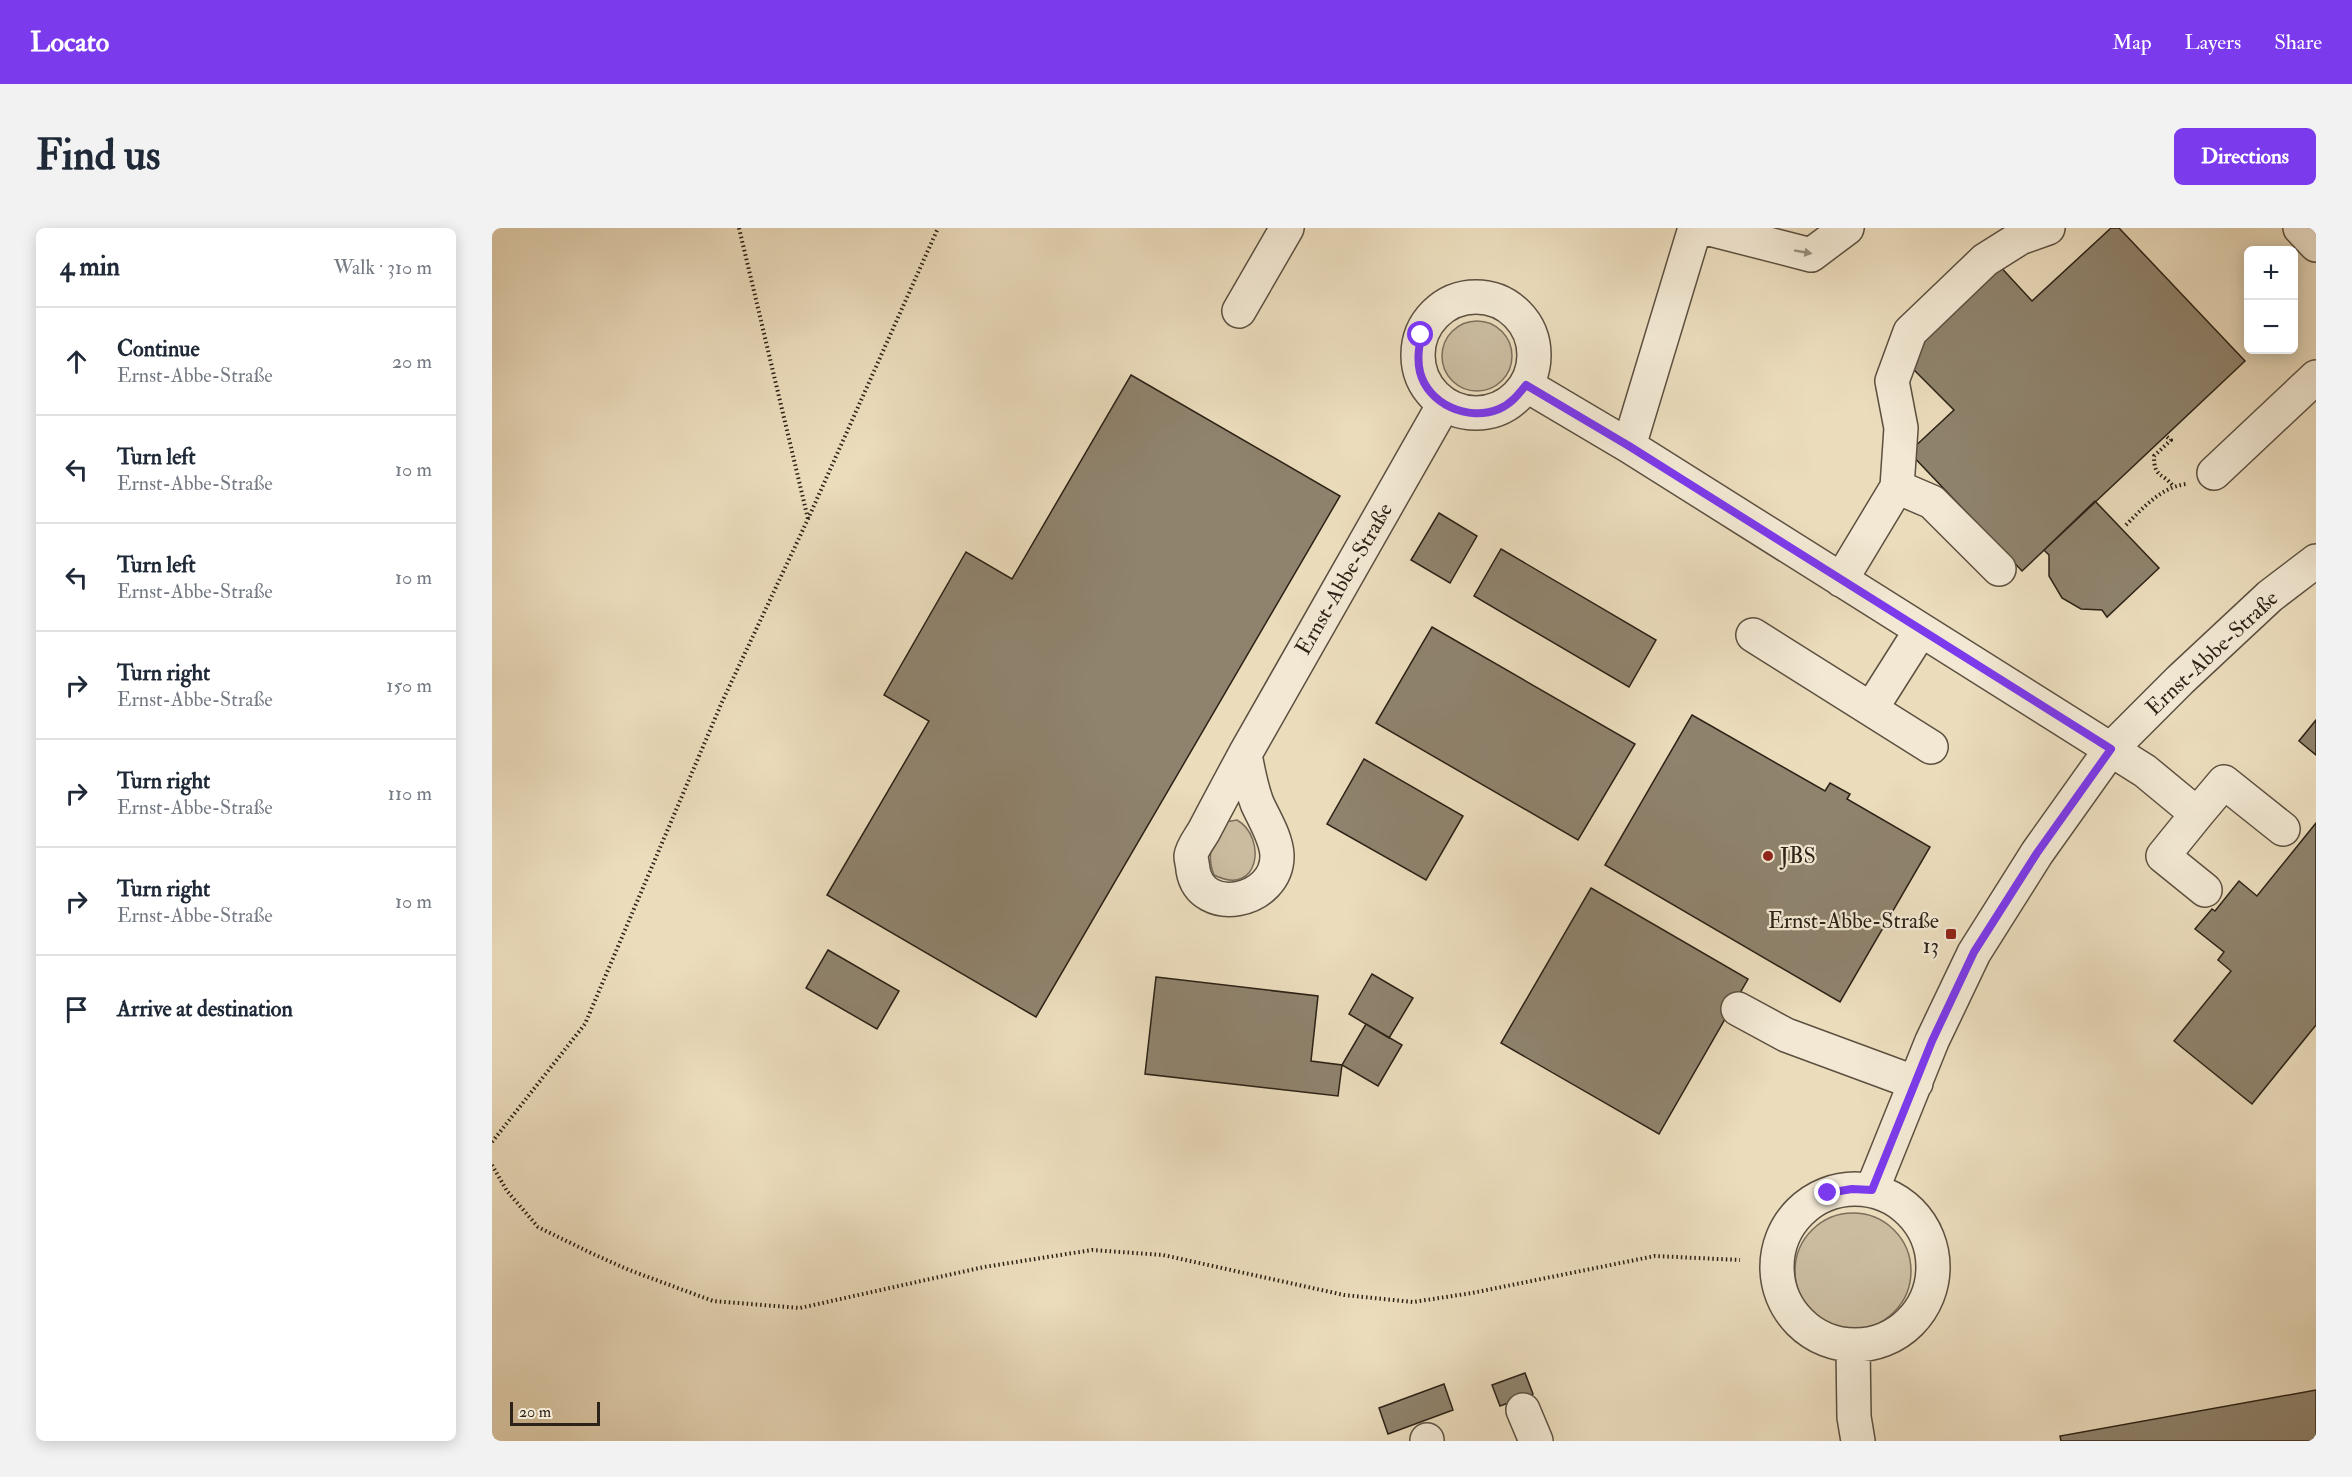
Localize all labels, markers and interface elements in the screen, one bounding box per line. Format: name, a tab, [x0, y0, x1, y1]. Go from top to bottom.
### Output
text: Locato	[30, 25, 109, 60]
text: Map	[2112, 29, 2152, 56]
text: Layers	[2185, 29, 2241, 56]
text: Share	[2274, 29, 2322, 56]
button: Directions	[2174, 128, 2316, 185]
text: Find us	[36, 130, 160, 182]
map controls	[2244, 246, 2298, 354]
button: +	[2244, 246, 2298, 300]
one-way arrow	[1794, 248, 1813, 257]
text: 4 min	[60, 251, 120, 283]
text: Walk · 310 m	[333, 255, 432, 280]
button: −	[2244, 300, 2298, 354]
route start	[1407, 321, 1433, 347]
text: Continue	[117, 335, 200, 363]
icon: ahead	[60, 345, 93, 378]
text: 20 m	[392, 349, 432, 374]
text: Ernst-Abbe-Straße	[117, 363, 273, 388]
text: Turn left	[117, 443, 196, 471]
icon: left	[60, 453, 93, 486]
text: 10 m	[395, 457, 432, 482]
text: Ernst-Abbe-Straße	[117, 471, 273, 496]
street label: Ernst-Abbe-Straße	[1289, 498, 1399, 660]
text: Turn left	[117, 551, 196, 579]
icon: left	[60, 561, 93, 594]
text: 10 m	[395, 565, 432, 590]
text: Ernst-Abbe-Straße	[117, 579, 273, 604]
street label: Ernst-Abbe-Straße	[2140, 584, 2284, 722]
text: Turn right	[117, 659, 210, 687]
icon: right	[60, 669, 93, 702]
text: 150 m	[386, 673, 432, 698]
text: Ernst-Abbe-Straße	[117, 687, 273, 712]
text: Turn right	[117, 767, 210, 795]
icon: right	[60, 777, 93, 810]
text: 110 m	[388, 781, 432, 806]
text: Ernst-Abbe-Straße	[117, 795, 273, 820]
place label: JBS	[1779, 842, 1816, 870]
marker: JBS	[1761, 849, 1775, 863]
text: Turn right	[117, 875, 210, 903]
icon: right	[60, 885, 93, 918]
text: 10 m	[395, 889, 432, 914]
text: Ernst-Abbe-Straße	[117, 903, 273, 928]
place label: Ernst-Abbe-Straße 13	[1768, 907, 1939, 960]
marker: Ernst-Abbe-Straße 13	[1944, 927, 1958, 941]
icon: arrive	[60, 993, 93, 1026]
text: Arrive at destination	[117, 995, 293, 1023]
route end	[1814, 1179, 1840, 1205]
scale bar	[510, 1399, 600, 1426]
text: 20 m	[519, 1402, 551, 1422]

